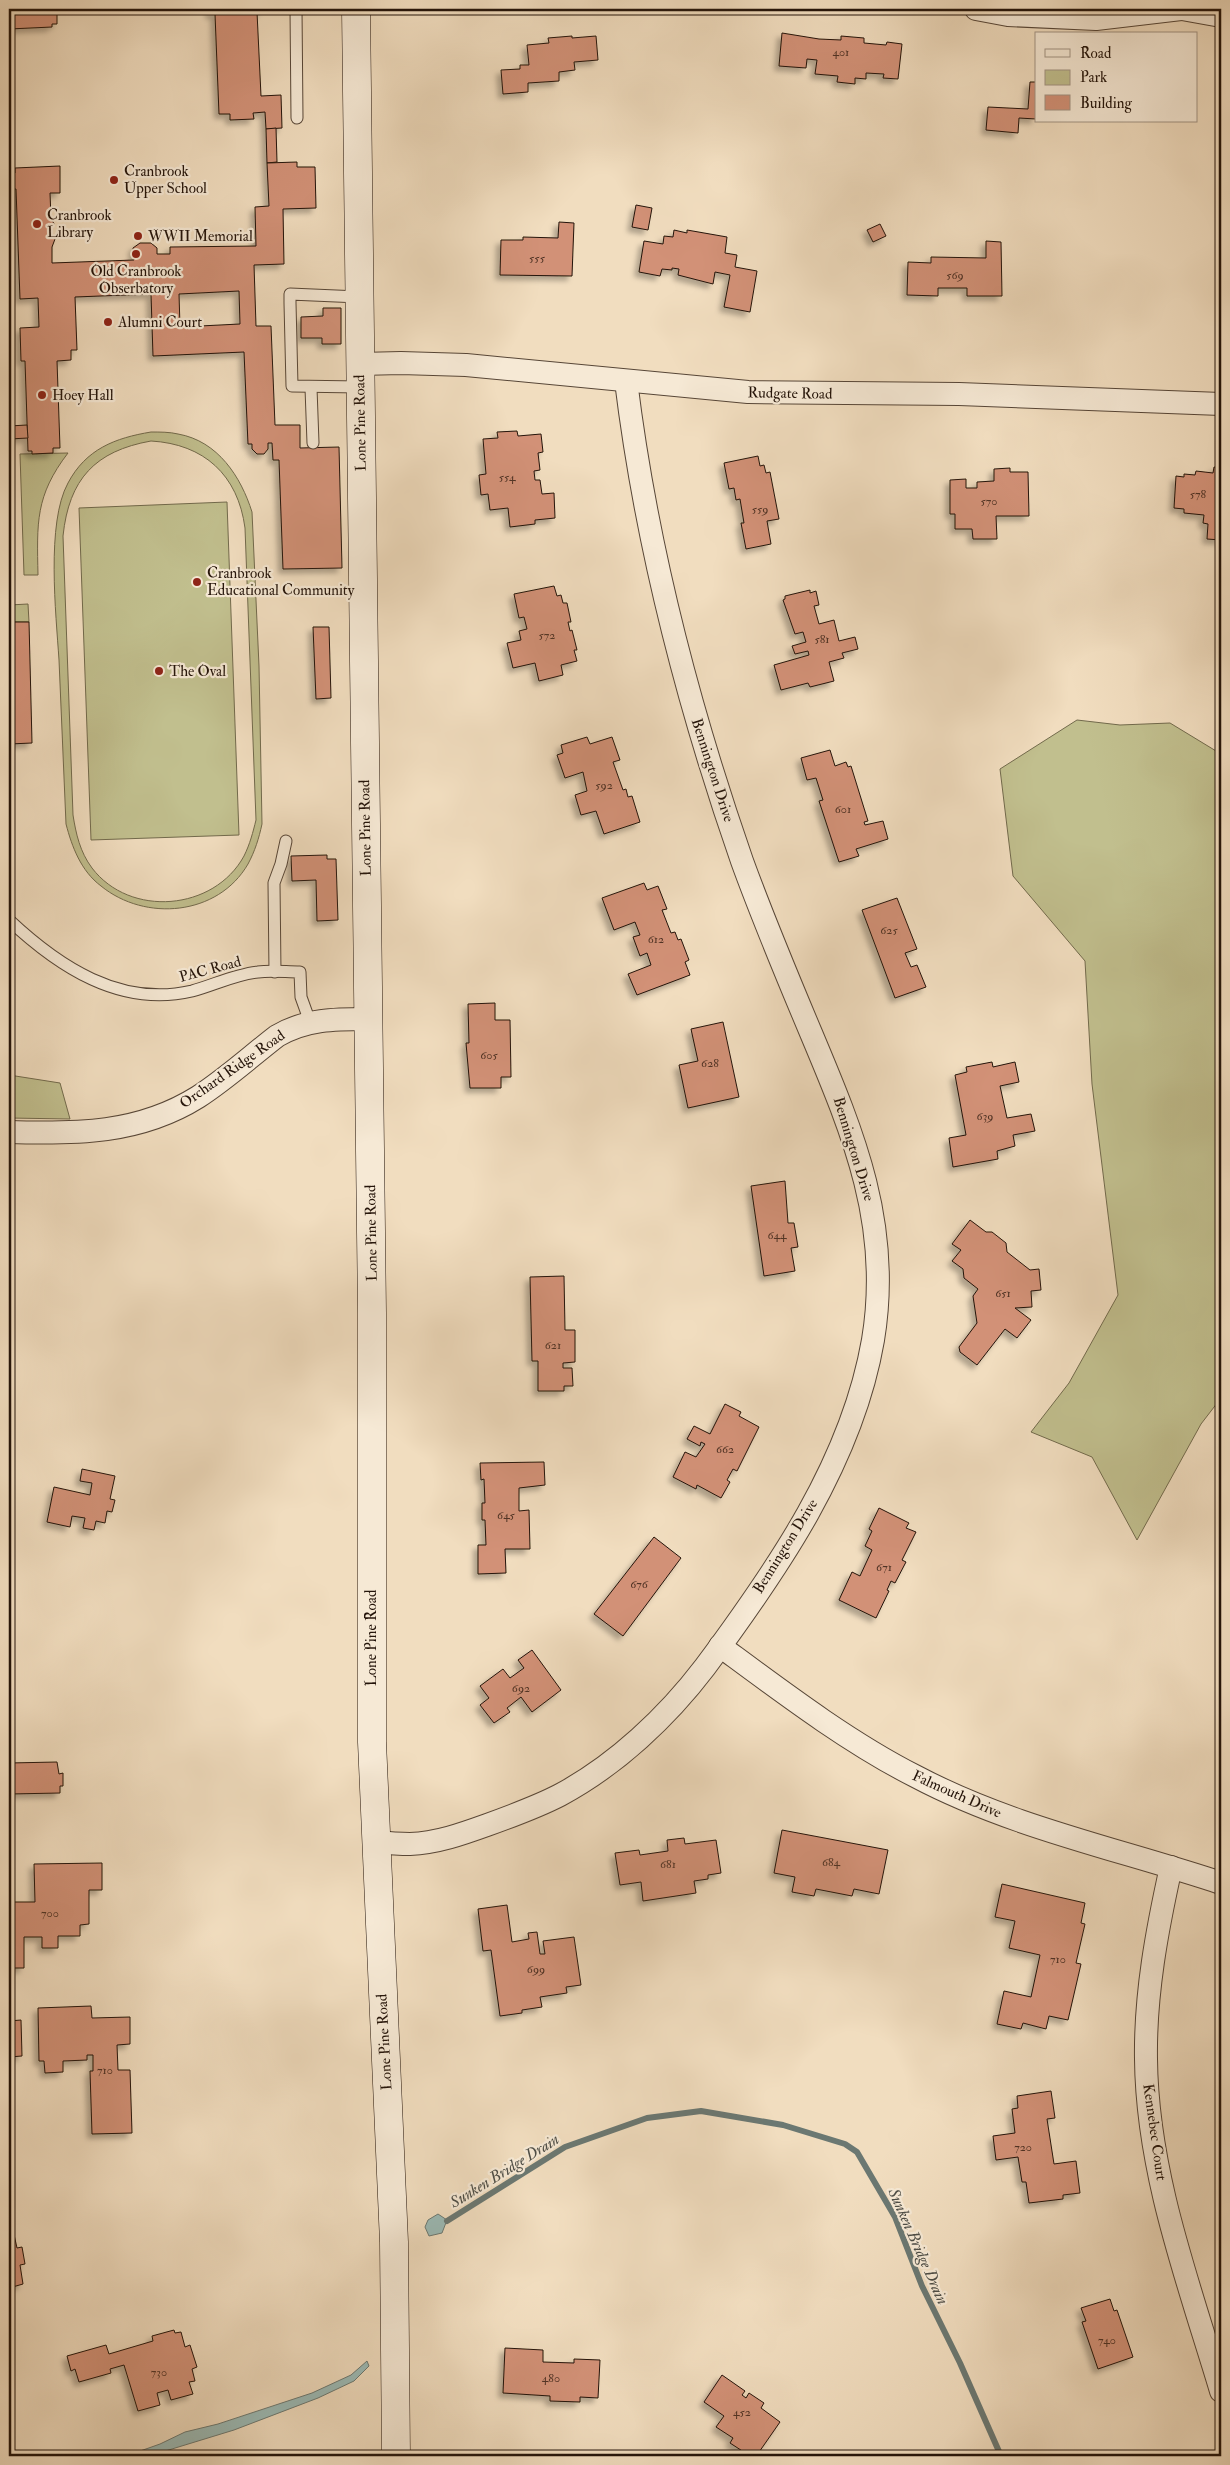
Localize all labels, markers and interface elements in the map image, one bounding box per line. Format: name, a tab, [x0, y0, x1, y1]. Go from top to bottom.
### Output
legend	[1035, 32, 1198, 122]
text: Road	[1080, 44, 1112, 63]
house number: 401	[833, 45, 849, 60]
text: Park	[1080, 68, 1107, 87]
text: Building	[1080, 94, 1132, 113]
place label: Cranbrook Upper School	[124, 162, 207, 199]
marker: Cranbrook Upper School	[108, 174, 120, 186]
place label: Cranbrook Library	[47, 206, 112, 242]
marker: Cranbrook Library	[31, 218, 43, 230]
place label: WWII Memorial	[147, 227, 253, 246]
marker: WWII Memorial	[132, 230, 144, 242]
marker: Old Cranbrook Obserbatory	[130, 248, 142, 260]
house number: 555	[529, 251, 546, 266]
place label: Old Cranbrook Obserbatory	[90, 262, 182, 298]
house number: 569	[946, 268, 964, 283]
place label: Alumni Court	[117, 313, 202, 332]
marker: Alumni Court	[102, 316, 114, 328]
street label: Lone Pine Road	[350, 374, 371, 471]
street label: Rudgate Road	[747, 383, 833, 404]
place label: Hoey Hall	[52, 386, 114, 405]
marker: Hoey Hall	[36, 389, 48, 401]
house number: 554	[499, 470, 516, 485]
house number: 578	[1190, 487, 1207, 502]
house number: 570	[981, 494, 997, 509]
house number: 559	[752, 502, 768, 517]
place label: Cranbrook Educational Community	[207, 564, 355, 600]
marker: Cranbrook Educational Community	[191, 576, 203, 588]
house number: 572	[539, 628, 555, 643]
house number: 581	[814, 632, 830, 647]
place label: The Oval	[169, 662, 226, 681]
marker: The Oval	[153, 665, 165, 677]
street label: Bennington Drive	[687, 716, 738, 824]
house number: 592	[595, 778, 613, 793]
street label: Lone Pine Road	[355, 779, 376, 876]
house number: 601	[835, 802, 851, 817]
house number: 625	[880, 923, 898, 938]
house number: 612	[648, 932, 664, 947]
street label: PAC Road	[177, 952, 244, 987]
street label: Orchard Ridge Road	[176, 1026, 289, 1113]
house number: 605	[480, 1048, 498, 1063]
house number: 628	[701, 1056, 719, 1071]
street label: Bennington Drive	[829, 1095, 878, 1204]
house number: 639	[977, 1109, 993, 1124]
street label: Lone Pine Road	[361, 1184, 382, 1281]
house number: 644	[768, 1228, 787, 1243]
house number: 651	[995, 1286, 1011, 1301]
house number: 621	[545, 1338, 561, 1353]
house number: 662	[716, 1442, 734, 1457]
street label: Bennington Drive	[749, 1495, 822, 1597]
house number: 645	[497, 1508, 516, 1523]
house number: 671	[876, 1560, 892, 1575]
house number: 676	[630, 1577, 649, 1592]
street label: Lone Pine Road	[362, 1589, 381, 1686]
house number: 692	[512, 1681, 530, 1696]
street label: Falmouth Drive	[909, 1766, 1004, 1823]
house number: 684	[822, 1855, 841, 1870]
house number: 681	[660, 1857, 676, 1872]
house number: 700	[41, 1906, 59, 1921]
house number: 710	[1050, 1952, 1066, 1967]
house number: 699	[527, 1962, 545, 1977]
street label: Lone Pine Road	[372, 1993, 397, 2091]
house number: 710	[97, 2063, 113, 2078]
street label: Kennebec Court	[1138, 2082, 1171, 2182]
water label: Sunken Bridge Drain	[445, 2129, 563, 2213]
house number: 720	[1014, 2140, 1032, 2155]
water label: Sunken Bridge Drain	[883, 2184, 953, 2308]
house number: 740	[1098, 2333, 1116, 2348]
house number: 730	[151, 2365, 167, 2380]
house number: 480	[542, 2371, 560, 2386]
house number: 452	[733, 2405, 751, 2420]

